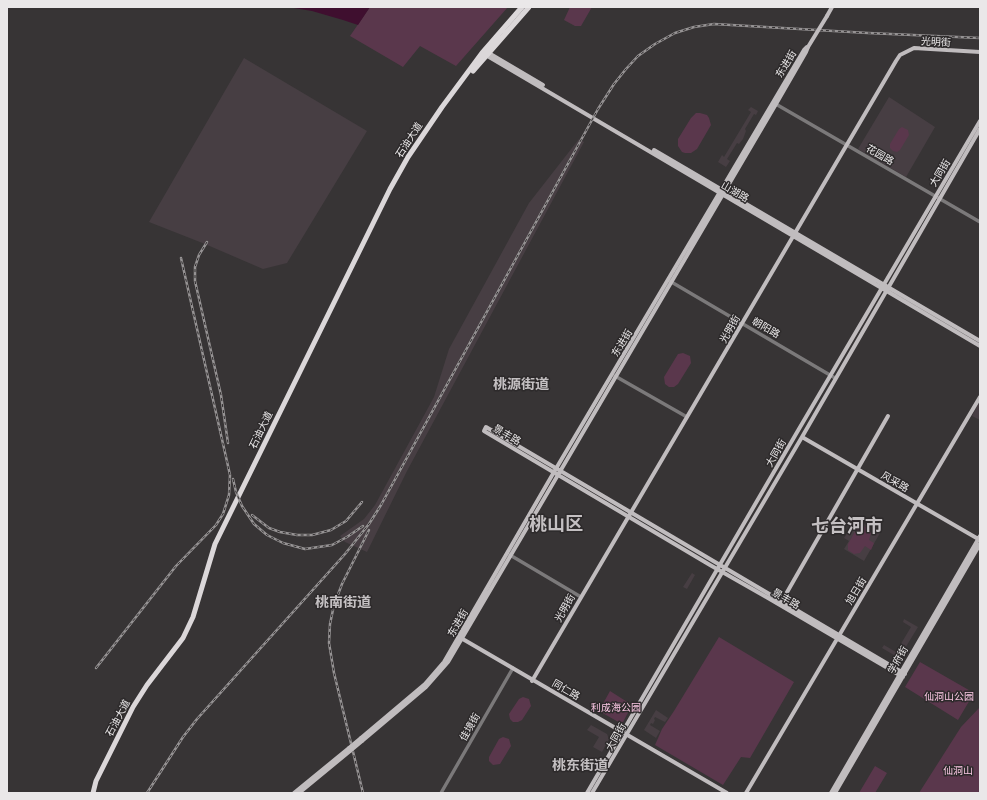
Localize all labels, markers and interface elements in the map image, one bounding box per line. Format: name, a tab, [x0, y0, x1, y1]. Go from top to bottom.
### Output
street label: 光明街	[921, 35, 951, 49]
street label: 东进街	[773, 48, 799, 80]
street label: 石油大道	[393, 120, 425, 160]
street label: 花园路	[864, 142, 896, 168]
street label: 大同街	[927, 157, 953, 189]
street label: 山湖路	[719, 179, 751, 205]
street label: 光明街	[717, 313, 743, 345]
street label: 朝阳路	[750, 315, 782, 341]
street label: 东进街	[609, 327, 635, 359]
district label: 桃源街道	[493, 376, 549, 392]
street label: 石油大道	[247, 409, 275, 451]
street label: 景丰路	[491, 422, 523, 448]
street label: 大同街	[763, 437, 789, 469]
street label: 风采路	[879, 469, 911, 495]
district label: 桃山区	[529, 513, 583, 535]
district label: 七台河市	[811, 515, 883, 537]
street label: 旭日街	[843, 575, 869, 607]
street label: 景丰路	[770, 586, 802, 612]
street label: 光明街	[552, 592, 578, 624]
district label: 桃南街道	[315, 594, 371, 610]
street label: 东进街	[445, 607, 471, 639]
street label: 学府街	[885, 644, 911, 676]
street label: 同仁路	[550, 677, 582, 703]
park label: 仙洞山公园	[924, 691, 974, 703]
street label: 石油大道	[103, 698, 133, 738]
park label: 利成海公园	[591, 702, 641, 714]
street label: 佳境街	[457, 711, 483, 743]
street label: 大同街	[603, 721, 629, 753]
district label: 桃东街道	[552, 757, 608, 773]
park label: 仙洞山	[943, 765, 973, 777]

